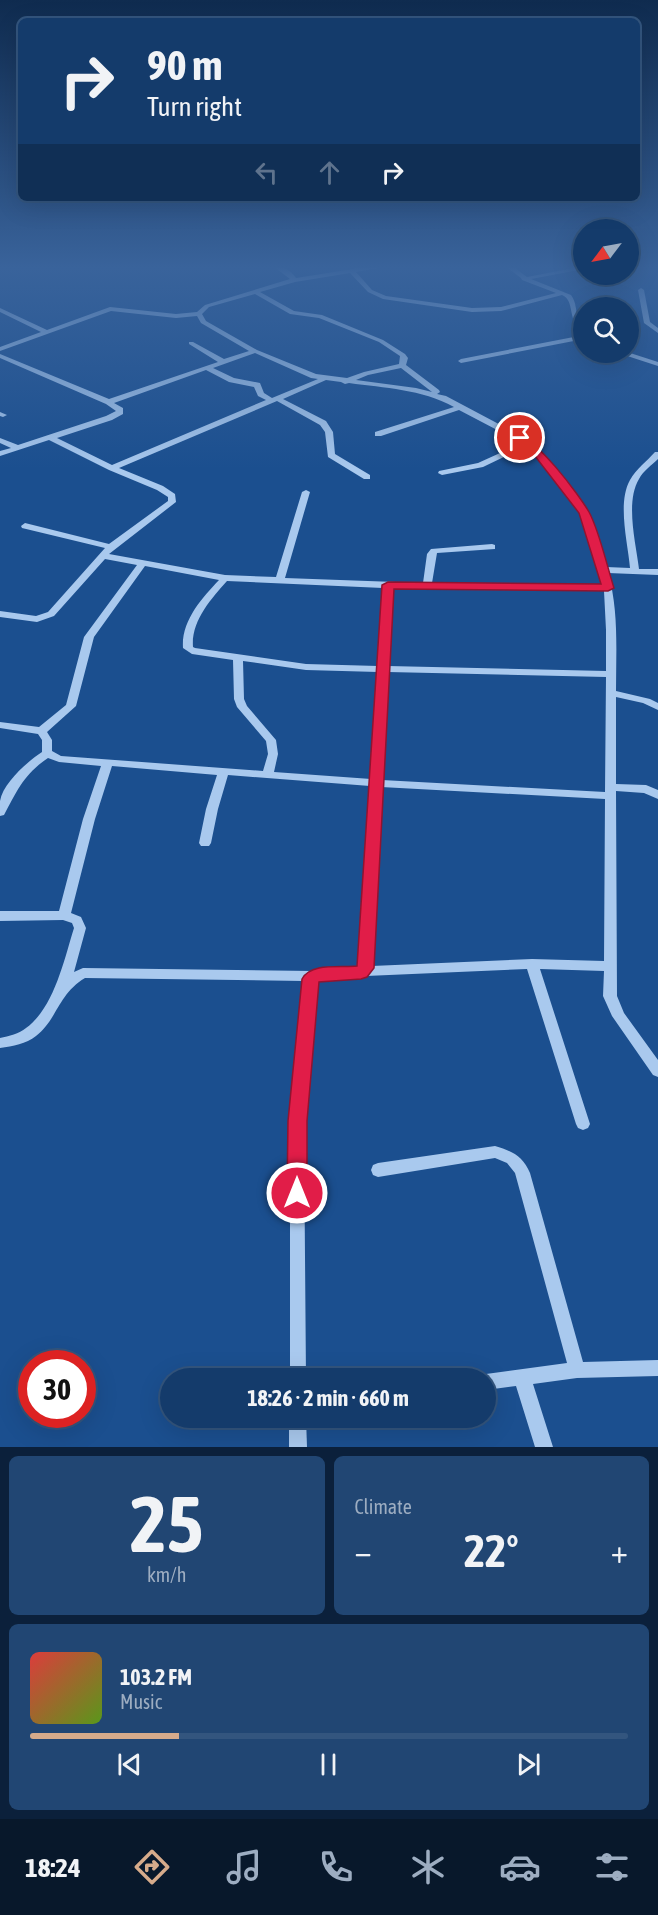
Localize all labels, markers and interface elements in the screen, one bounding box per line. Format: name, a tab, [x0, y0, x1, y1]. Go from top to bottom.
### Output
text: 90 m	[147, 41, 222, 89]
icon: right	[48, 42, 126, 120]
text: Turn right	[147, 91, 242, 122]
icon: left	[250, 156, 283, 189]
icon: ahead	[313, 156, 346, 189]
icon: right	[376, 156, 409, 189]
north arrow	[573, 219, 639, 285]
map controls	[573, 219, 639, 363]
button: search	[573, 297, 639, 363]
pin	[494, 412, 545, 463]
icon: arrive	[503, 421, 536, 454]
position arrow	[265, 1161, 329, 1225]
speed limit sign: 30	[18, 1350, 96, 1428]
text: 18:26 · 2 min · 660 m	[247, 1385, 409, 1411]
text: 25	[130, 1479, 203, 1569]
text: Climate	[355, 1495, 412, 1518]
text: 22°	[464, 1525, 519, 1577]
text: −	[355, 1532, 372, 1570]
text: +	[611, 1532, 628, 1570]
text: km/h	[147, 1563, 187, 1586]
text: 103.2 FM	[120, 1664, 192, 1690]
text: Music	[120, 1690, 162, 1713]
icon: previous	[113, 1748, 146, 1781]
icon: pause	[312, 1748, 345, 1781]
icon: next	[512, 1748, 545, 1781]
icon: directions	[131, 1846, 173, 1888]
icon: music	[223, 1846, 265, 1888]
icon: phone	[315, 1846, 357, 1888]
icon: climate	[407, 1846, 449, 1888]
icon: car	[499, 1846, 541, 1888]
icon: filters	[591, 1846, 633, 1888]
text: 18:24	[25, 1852, 81, 1883]

